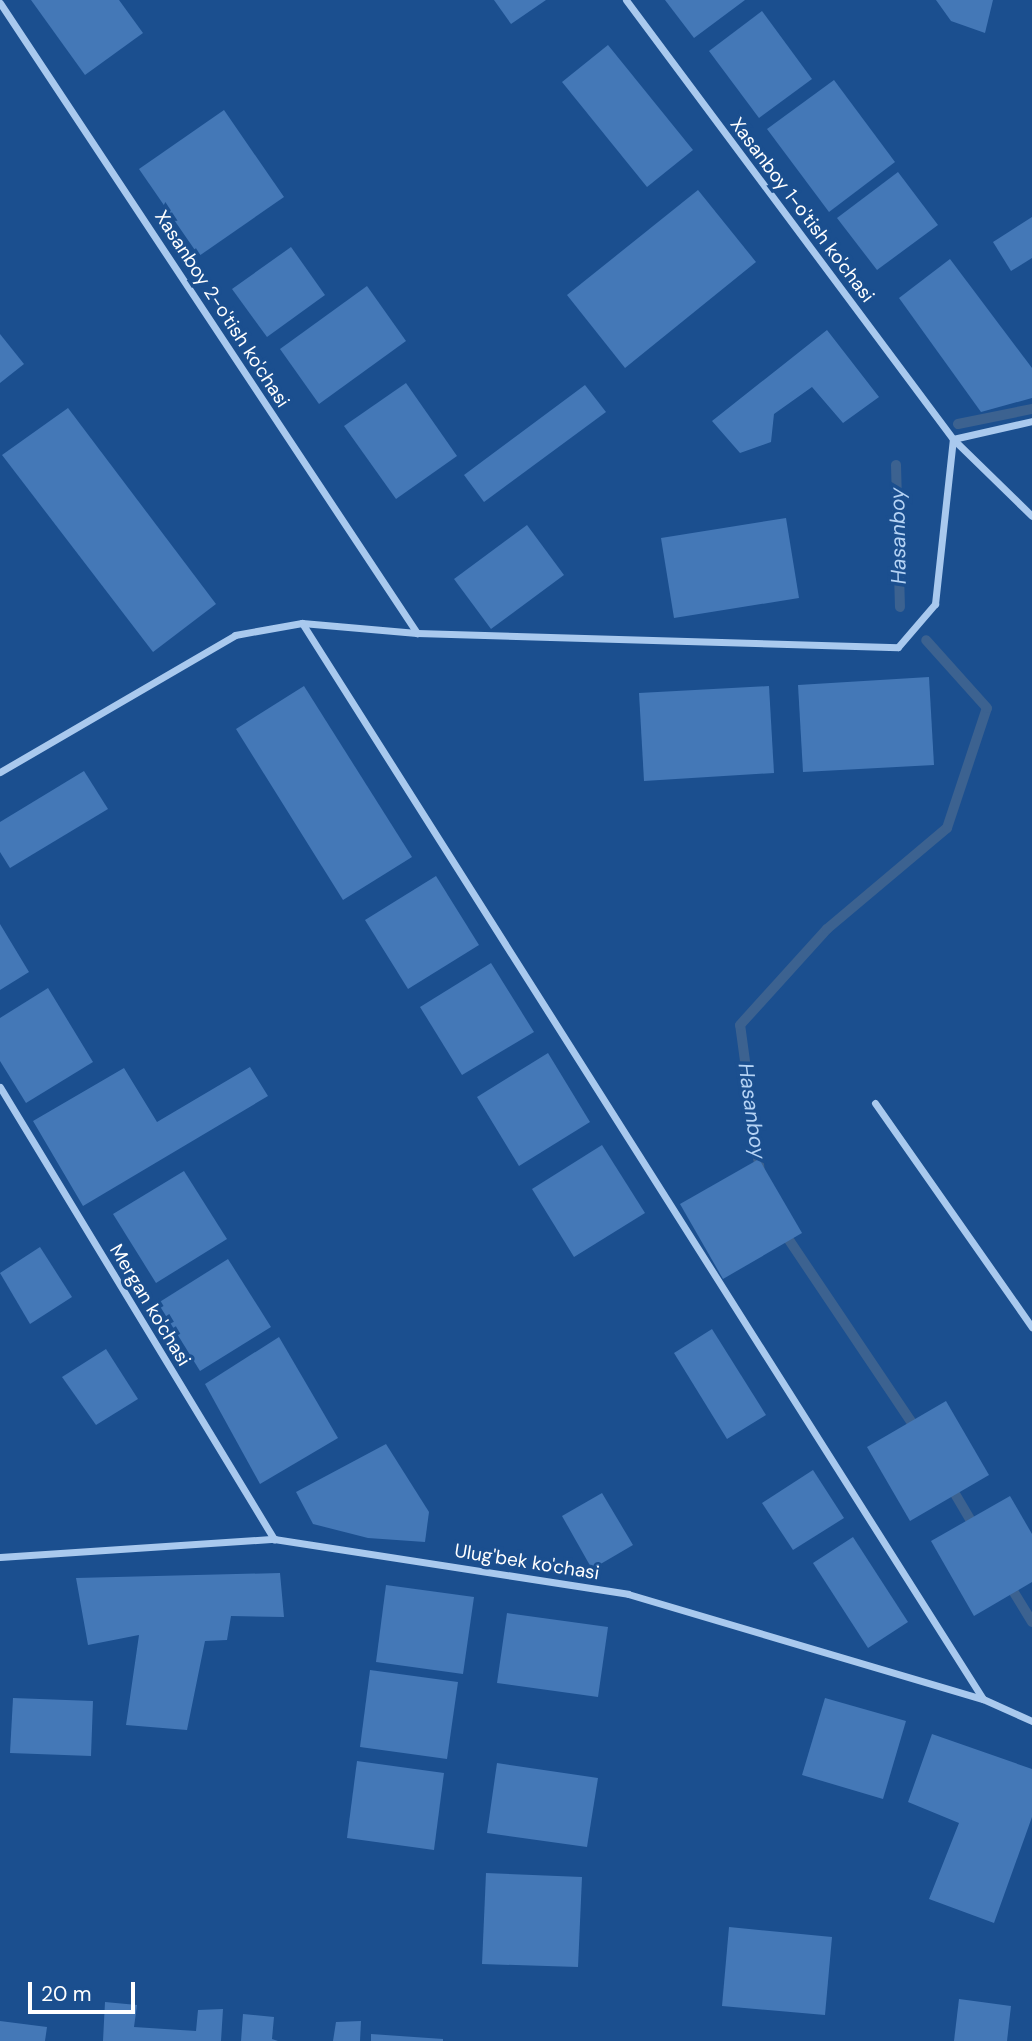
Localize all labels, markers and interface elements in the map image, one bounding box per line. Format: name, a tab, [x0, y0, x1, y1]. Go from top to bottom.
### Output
street label: Xasanboy 1-o'tish ko'chasi	[725, 113, 879, 307]
street label: Xasanboy 2-o'tish ko'chasi	[150, 206, 294, 412]
water label: Hasanboy	[885, 487, 911, 585]
water label: Hasanboy	[733, 1061, 771, 1161]
street label: Mergan ko'chasi	[105, 1240, 195, 1370]
street label: Ulug'bek ko'chasi	[453, 1539, 601, 1585]
scale bar	[32, 1968, 138, 2012]
text: 20 m	[41, 1980, 92, 2008]

